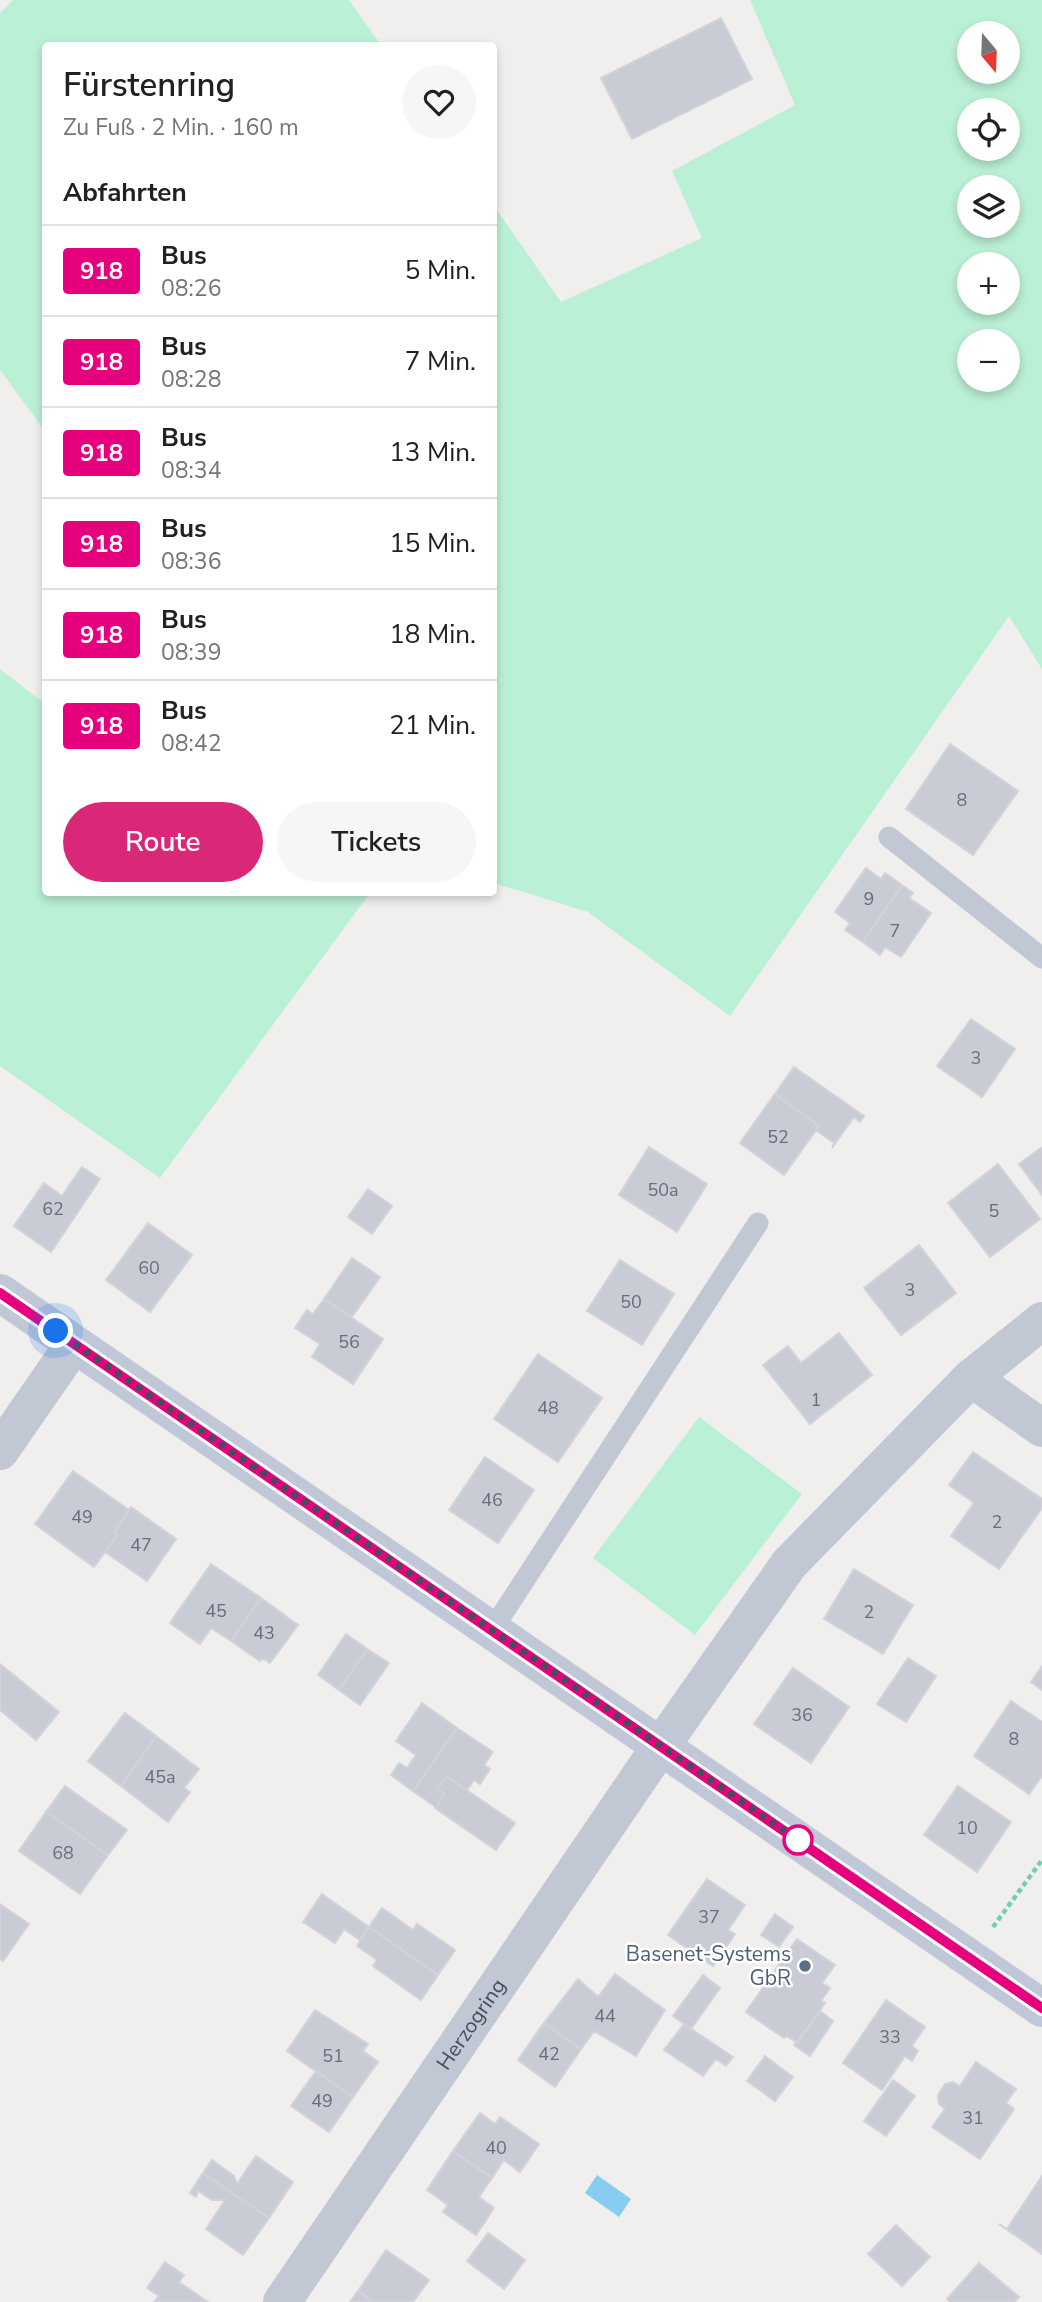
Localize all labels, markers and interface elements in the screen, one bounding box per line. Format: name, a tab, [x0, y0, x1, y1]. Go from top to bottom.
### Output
north arrow	[957, 21, 1020, 84]
map controls	[957, 21, 1020, 392]
text: Fürstenring	[63, 63, 235, 108]
button: heart	[402, 65, 476, 139]
button: locate	[957, 98, 1020, 161]
text: Zu Fuß · 2 Min. · 160 m	[63, 112, 299, 143]
text: Abfahrten	[63, 175, 187, 210]
button: layers	[957, 175, 1020, 238]
text: Bus	[161, 238, 207, 273]
button: +	[957, 252, 1020, 315]
text: 5 Min.	[405, 253, 476, 288]
text: 918	[80, 255, 123, 287]
text: 08:26	[161, 273, 221, 304]
text: Bus	[161, 329, 207, 364]
button: −	[957, 329, 1020, 392]
text: 7 Min.	[405, 344, 476, 379]
text: 918	[80, 346, 123, 378]
text: 08:28	[161, 364, 221, 395]
text: Bus	[161, 420, 207, 455]
text: 13 Min.	[389, 435, 476, 470]
text: 918	[80, 437, 123, 469]
text: 08:34	[161, 455, 221, 486]
text: Bus	[161, 511, 207, 546]
text: 15 Min.	[389, 526, 476, 561]
text: 918	[80, 528, 123, 560]
text: 08:36	[161, 546, 221, 577]
text: Bus	[161, 602, 207, 637]
text: 18 Min.	[389, 617, 476, 652]
text: 918	[80, 619, 123, 651]
text: 08:39	[161, 637, 221, 668]
text: Bus	[161, 693, 207, 728]
text: 21 Min.	[389, 708, 476, 743]
text: 918	[80, 710, 123, 742]
text: 08:42	[161, 728, 221, 759]
house number: 8	[957, 788, 967, 812]
button: Route	[63, 802, 263, 882]
button: Tickets	[277, 802, 476, 882]
house number: 9	[864, 887, 874, 911]
house number: 7	[890, 919, 900, 943]
house number: 3	[971, 1046, 981, 1070]
house number: 52	[767, 1125, 789, 1149]
house number: 50a	[647, 1178, 679, 1202]
house number: 62	[42, 1197, 64, 1221]
house number: 5	[989, 1199, 999, 1223]
house number: 60	[138, 1256, 160, 1280]
house number: 3	[905, 1278, 915, 1302]
house number: 50	[620, 1290, 642, 1314]
your location	[38, 1313, 73, 1348]
house number: 56	[338, 1330, 360, 1354]
house number: 1	[811, 1388, 821, 1412]
house number: 48	[537, 1396, 559, 1420]
house number: 46	[481, 1488, 503, 1512]
house number: 49	[71, 1505, 93, 1529]
house number: 2	[992, 1510, 1002, 1534]
house number: 47	[130, 1533, 152, 1557]
house number: 45	[205, 1599, 227, 1623]
house number: 2	[864, 1600, 874, 1624]
house number: 43	[253, 1621, 275, 1645]
house number: 36	[791, 1703, 813, 1727]
house number: 8	[1009, 1727, 1019, 1751]
house number: 45a	[144, 1765, 176, 1789]
house number: 10	[956, 1816, 978, 1840]
unlabelled marker	[783, 1825, 813, 1855]
house number: 68	[52, 1841, 74, 1865]
house number: 37	[698, 1905, 720, 1929]
place label: Basenet-Systems GbR	[626, 1940, 791, 1992]
marker: Basenet-Systems GbR	[797, 1958, 813, 1974]
street label: Herzogring	[430, 1973, 512, 2076]
house number: 44	[594, 2004, 616, 2028]
house number: 33	[879, 2025, 901, 2049]
house number: 42	[538, 2042, 560, 2066]
house number: 51	[322, 2044, 344, 2068]
house number: 49	[311, 2089, 333, 2113]
house number: 31	[962, 2106, 984, 2130]
house number: 40	[485, 2136, 507, 2160]

